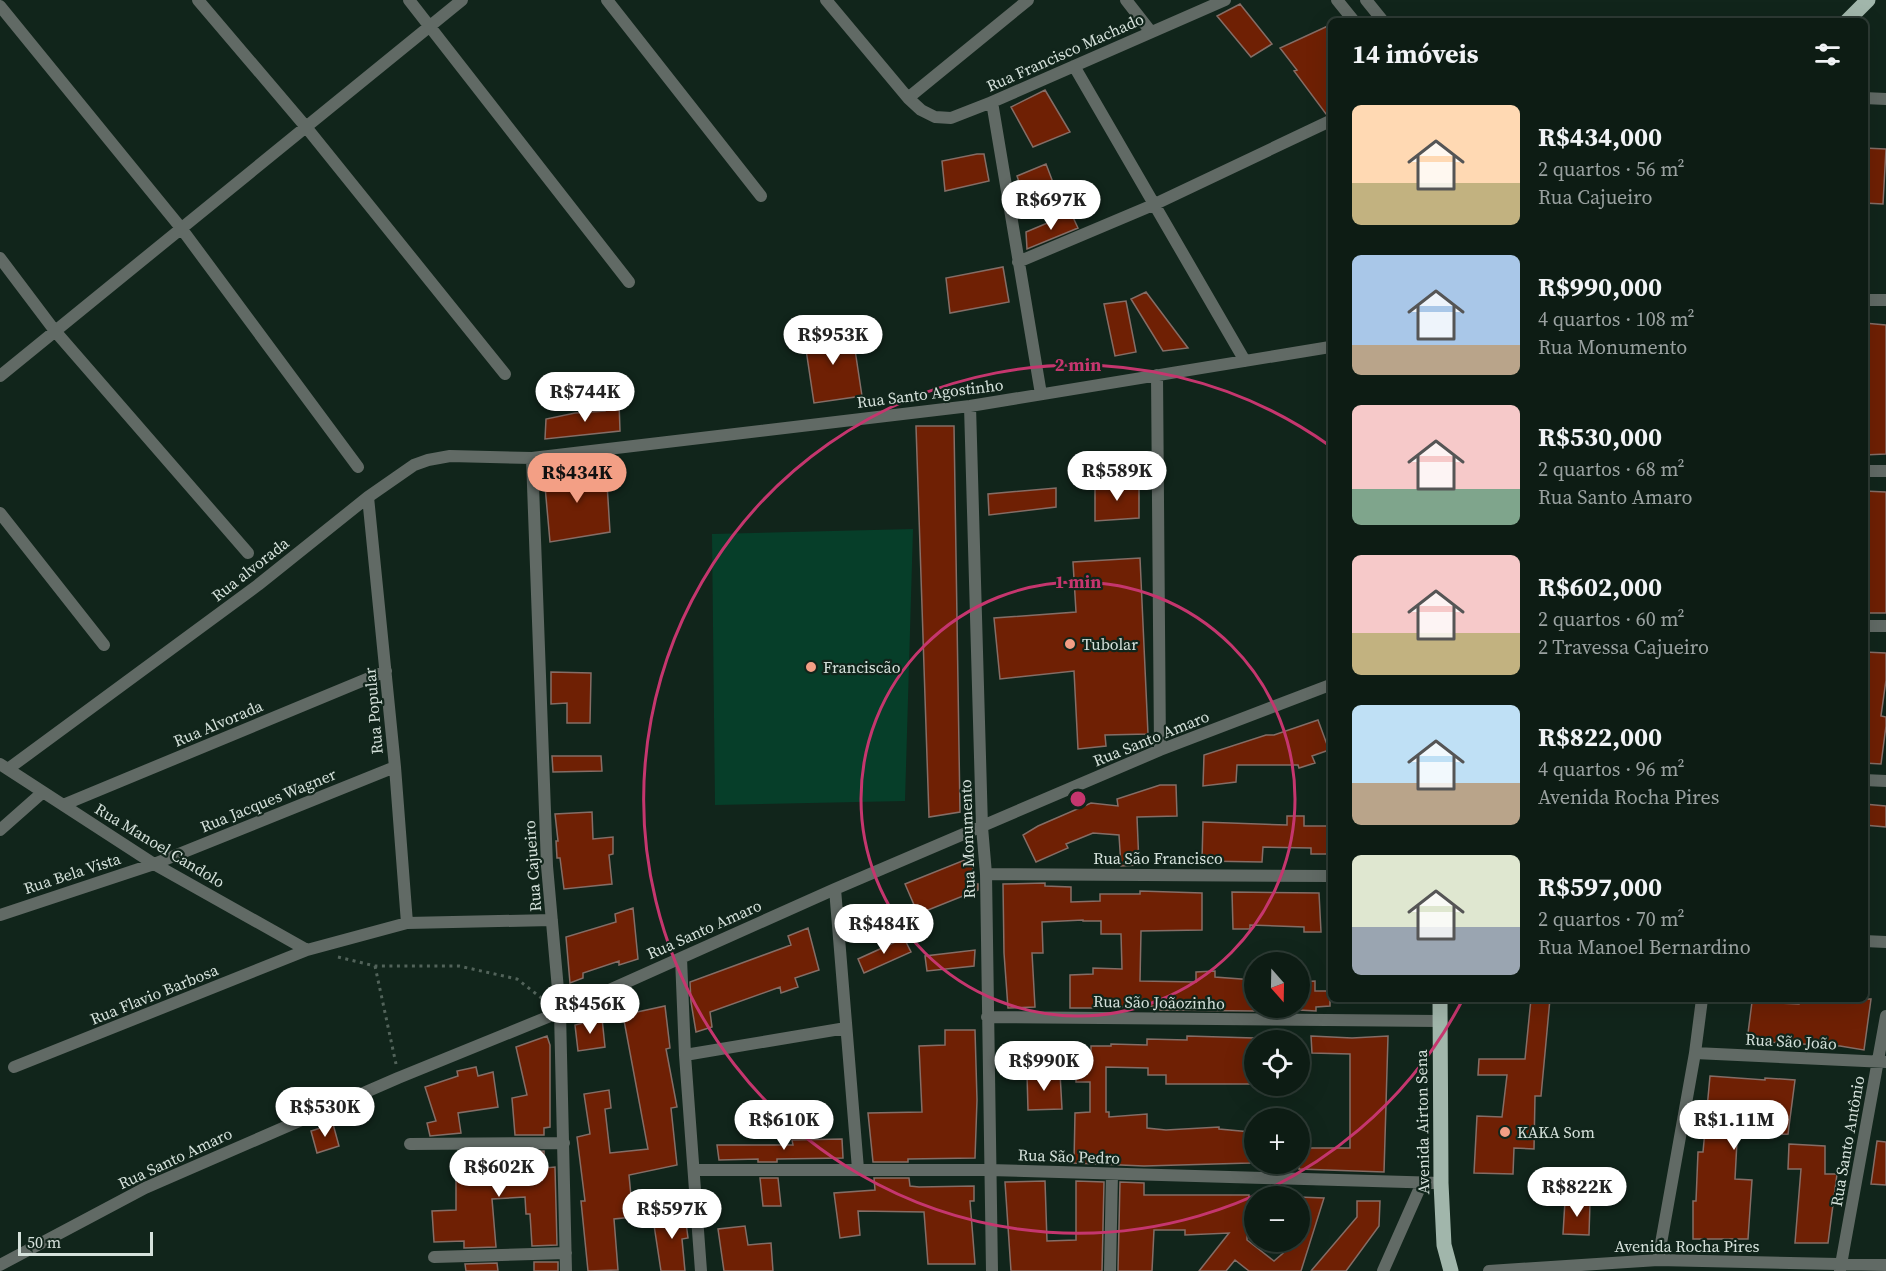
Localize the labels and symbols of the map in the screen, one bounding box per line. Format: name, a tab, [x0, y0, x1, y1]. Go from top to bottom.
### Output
street label: Rua Francisco Machado	[983, 7, 1147, 97]
pin: R$697K	[1002, 180, 1100, 231]
pin: R$953K	[784, 315, 882, 366]
text: 2 min	[1055, 352, 1101, 377]
pin: R$744K	[536, 372, 634, 423]
street label: Rua Santo Agostinho	[855, 373, 1005, 413]
pin: R$589K	[1068, 451, 1166, 502]
pin: R$434K	[528, 453, 626, 504]
street label: Rua alvorada	[207, 531, 294, 606]
text: 1 min	[1055, 569, 1101, 594]
place label: Tubolar	[1082, 633, 1138, 655]
marker: Tubolar	[1063, 637, 1077, 651]
place label: Franciscão	[823, 656, 901, 678]
marker: Franciscão	[804, 660, 818, 674]
street label: Rua Popular	[358, 666, 388, 755]
street label: Rua Alvorada	[170, 694, 267, 752]
street label: Rua Santo Amaro	[1090, 705, 1213, 771]
street label: Rua Jacques Wagner	[197, 763, 339, 837]
street label: Rua Monumento	[954, 779, 980, 899]
centre of rings	[1068, 789, 1088, 809]
street label: Rua Manoel Candolo	[91, 798, 229, 893]
street label: Rua Cajueiro	[518, 819, 546, 912]
street label: Rua Bela Vista	[21, 847, 124, 899]
street label: Rua São Francisco	[1093, 847, 1223, 869]
street label: Rua Santo Amaro	[643, 894, 765, 964]
pin: R$484K	[835, 904, 933, 955]
north arrow	[1244, 952, 1310, 1018]
street label: Rua Flavio Barbosa	[87, 958, 222, 1030]
pin: R$456K	[541, 984, 639, 1035]
street label: Rua São Joãozinho	[1093, 990, 1225, 1014]
street label: Rua São João	[1745, 1028, 1838, 1054]
pin: R$990K	[995, 1041, 1093, 1092]
street label: Avenida Airton Sena	[1410, 1049, 1434, 1195]
street label: Rua Santo Antônio	[1825, 1074, 1869, 1208]
pin: R$530K	[276, 1087, 374, 1138]
pin: R$610K	[735, 1100, 833, 1151]
pin: R$1.11M	[1679, 1100, 1789, 1151]
place label: KAKA Som	[1517, 1121, 1595, 1143]
street label: Rua Santo Amaro	[114, 1122, 236, 1194]
marker: KAKA Som	[1498, 1125, 1512, 1139]
street label: Rua São Pedro	[1018, 1143, 1121, 1169]
pin: R$602K	[450, 1147, 548, 1198]
pin: R$822K	[1528, 1167, 1626, 1218]
pin: R$597K	[623, 1189, 721, 1240]
scale bar	[18, 1229, 153, 1256]
street label: Avenida Rocha Pires	[1614, 1235, 1760, 1257]

